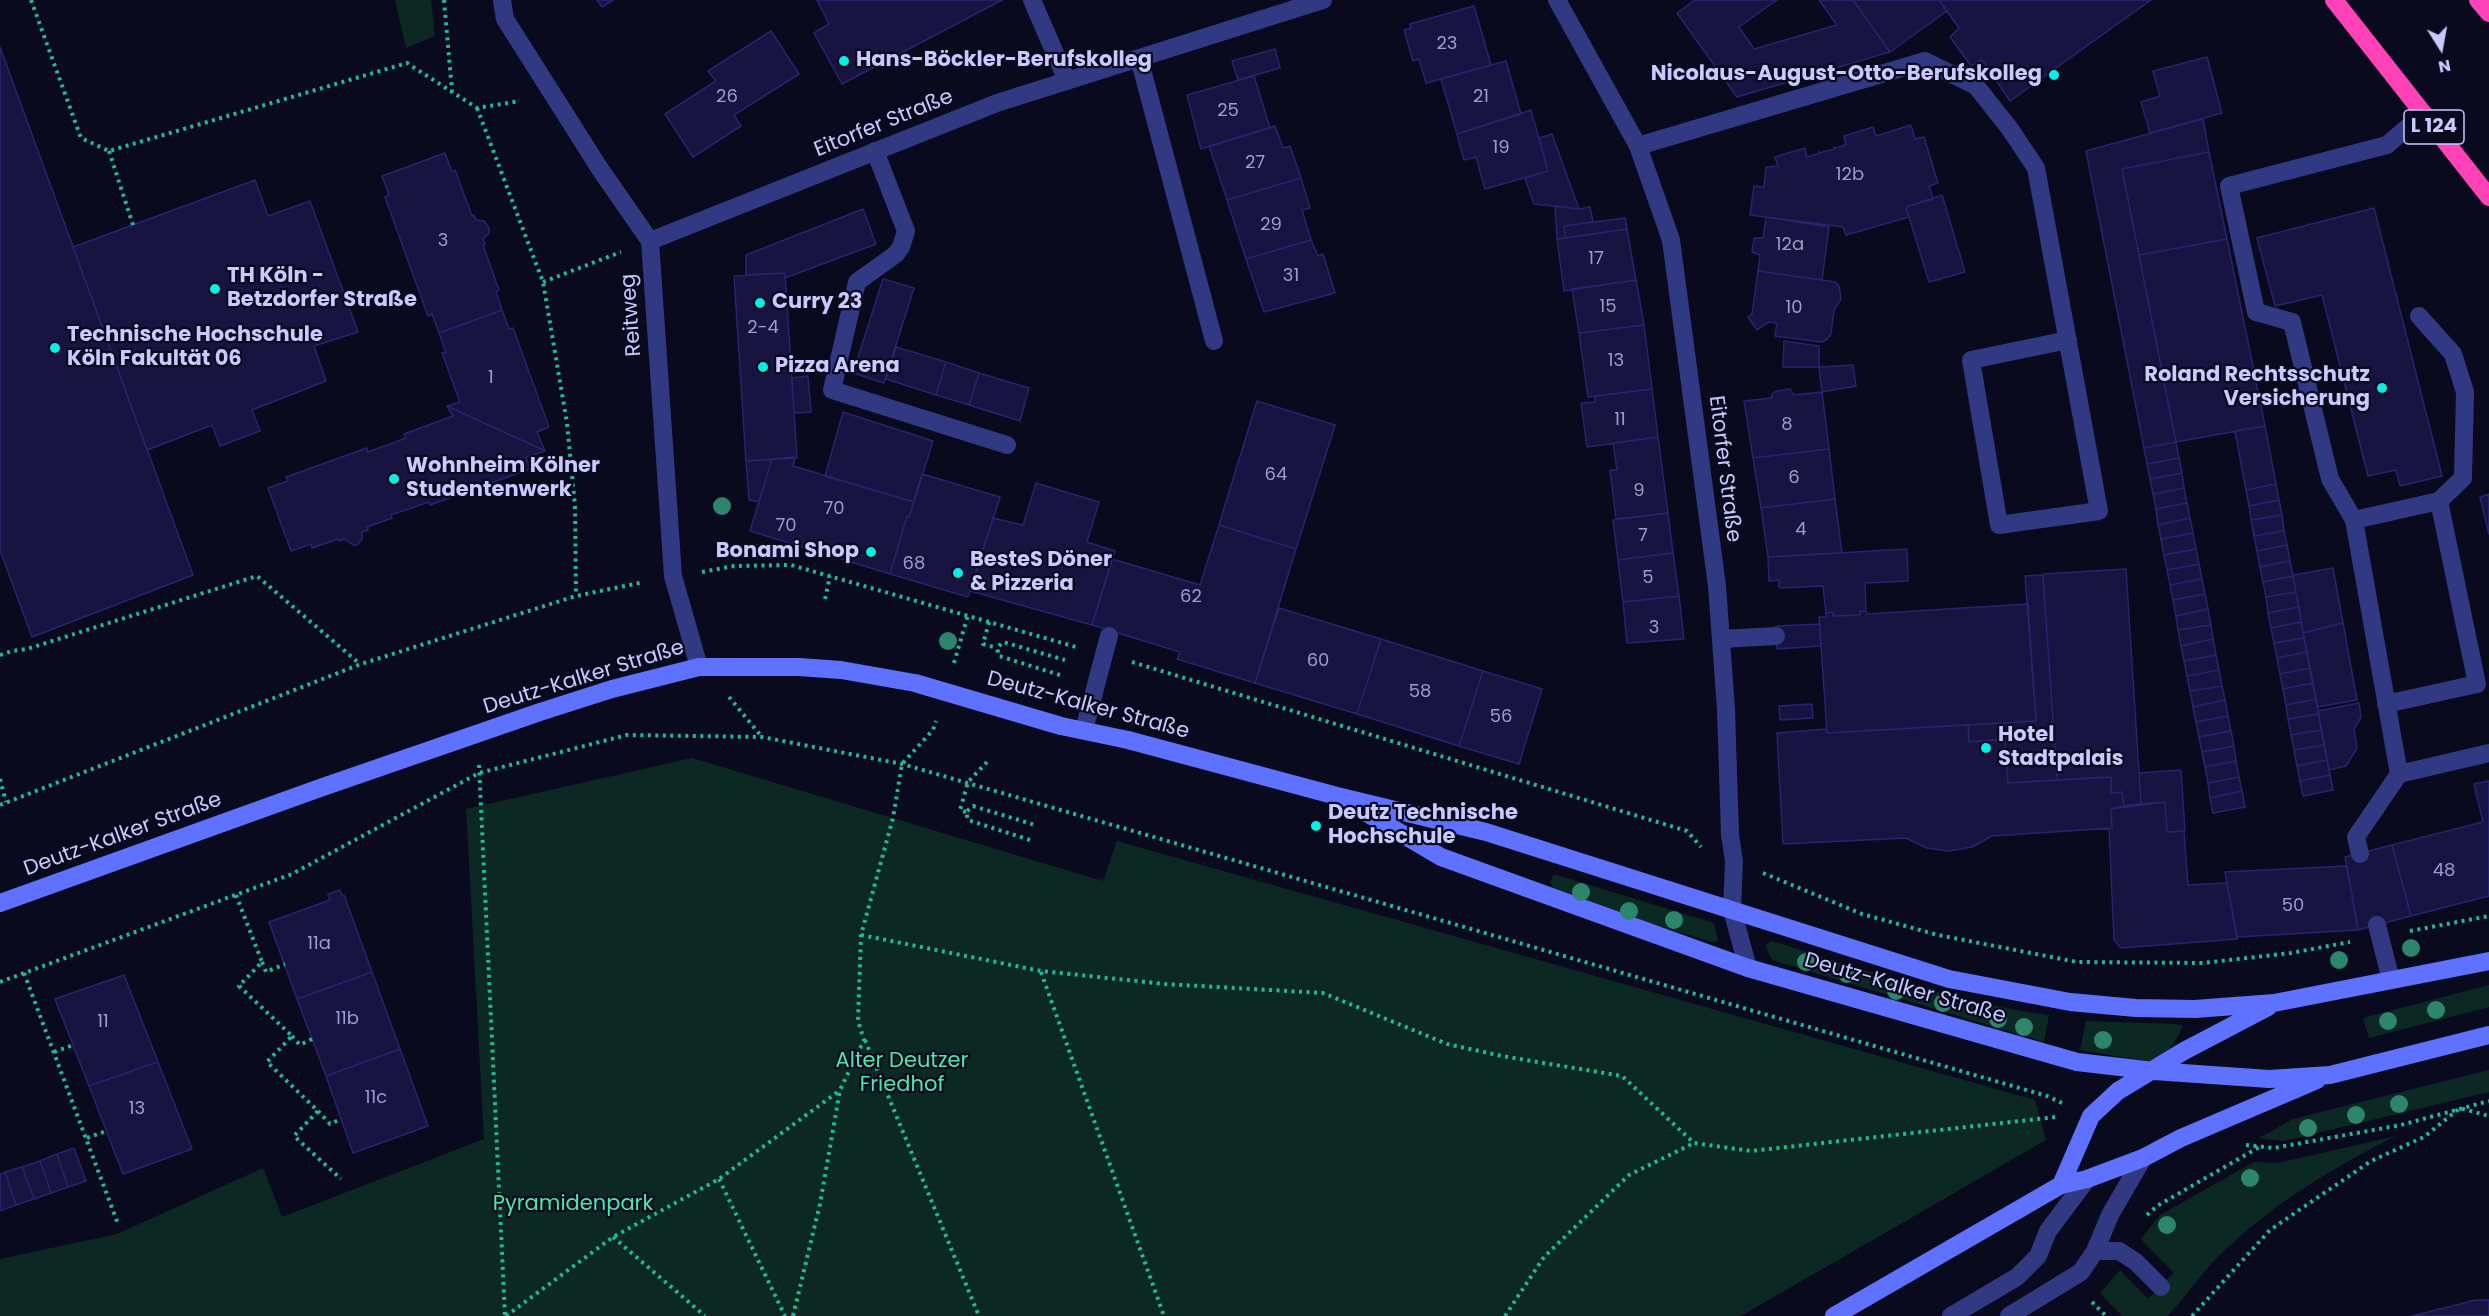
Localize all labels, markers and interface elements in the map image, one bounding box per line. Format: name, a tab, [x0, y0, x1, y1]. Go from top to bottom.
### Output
north arrow	[2411, 18, 2471, 78]
house number: 23	[1437, 33, 1457, 55]
place label: Hans-Böckler-Berufskolleg	[856, 48, 1152, 74]
marker: Hans-Böckler-Berufskolleg	[837, 54, 851, 68]
text: N	[2436, 54, 2453, 79]
place label: Nicolaus-August-Otto-Berufskolleg	[1651, 62, 2042, 88]
marker: Nicolaus-August-Otto-Berufskolleg	[2047, 68, 2061, 82]
street label: Eitorfer Straße	[811, 85, 957, 163]
house number: 26	[716, 86, 738, 108]
house number: 21	[1473, 86, 1489, 108]
house number: 25	[1217, 100, 1239, 122]
road number: L 124	[2404, 110, 2464, 144]
house number: 19	[1492, 137, 1510, 159]
house number: 27	[1245, 152, 1265, 174]
house number: 12b	[1836, 164, 1864, 186]
house number: 29	[1260, 214, 1282, 236]
house number: 3	[438, 230, 448, 252]
house number: 12a	[1776, 234, 1804, 256]
house number: 17	[1588, 248, 1604, 270]
place label: TH Köln - Betzdorfer Straße	[227, 264, 417, 314]
house number: 31	[1283, 265, 1299, 287]
street label: Reitweg	[617, 273, 647, 357]
marker: TH Köln - Betzdorfer Straße	[208, 282, 222, 296]
place label: Curry 23	[772, 290, 863, 316]
marker: Curry 23	[753, 296, 767, 310]
house number: 15	[1599, 296, 1617, 318]
house number: 10	[1785, 297, 1803, 319]
house number: 2-4	[747, 317, 779, 339]
place label: Technische Hochschule Köln Fakultät 06	[67, 323, 323, 373]
marker: Technische Hochschule Köln Fakultät 06	[48, 341, 62, 355]
house number: 13	[1608, 350, 1624, 372]
place label: Pizza Arena	[775, 354, 900, 380]
marker: Pizza Arena	[756, 360, 770, 374]
place label: Roland Rechtsschutz Versicherung	[2144, 363, 2370, 413]
house number: 1	[488, 367, 494, 389]
marker: Roland Rechtsschutz Versicherung	[2375, 381, 2389, 395]
street label: Eitorfer Straße	[1703, 394, 1745, 544]
house number: 11	[1614, 409, 1626, 431]
house number: 8	[1781, 414, 1793, 436]
place label: Wohnheim Kölner Studentenwerk	[406, 454, 600, 504]
house number: 64	[1265, 464, 1287, 486]
house number: 6	[1788, 467, 1800, 489]
marker: Wohnheim Kölner Studentenwerk	[387, 472, 401, 486]
house number: 9	[1633, 480, 1645, 502]
house number: 70	[823, 498, 845, 520]
house number: 70	[775, 515, 797, 537]
house number: 4	[1795, 519, 1807, 541]
house number: 7	[1638, 525, 1648, 547]
place label: Bonami Shop	[716, 539, 859, 565]
marker: Bonami Shop	[864, 545, 878, 559]
place label: BesteS Döner & Pizzeria	[970, 548, 1112, 598]
house number: 68	[903, 553, 925, 575]
marker: BesteS Döner & Pizzeria	[951, 566, 965, 580]
house number: 5	[1642, 567, 1654, 589]
house number: 62	[1180, 586, 1202, 608]
house number: 3	[1649, 617, 1659, 639]
street label: Deutz-Kalker Straße	[481, 635, 687, 721]
house number: 60	[1307, 650, 1329, 672]
street label: Deutz-Kalker Straße	[984, 667, 1192, 745]
house number: 58	[1409, 681, 1431, 703]
house number: 56	[1490, 706, 1512, 728]
place label: Hotel Stadtpalais	[1998, 723, 2123, 773]
marker: Hotel Stadtpalais	[1979, 741, 1993, 755]
street label: Deutz-Kalker Straße	[21, 787, 225, 883]
place label: Deutz Technische Hochschule	[1328, 801, 1518, 851]
marker: Deutz Technische Hochschule	[1309, 819, 1323, 833]
house number: 48	[2433, 860, 2455, 882]
house number: 50	[2282, 895, 2304, 917]
house number: 11a	[307, 933, 331, 955]
street label: Deutz-Kalker Straße	[1801, 948, 2009, 1030]
house number: 11b	[335, 1008, 359, 1030]
house number: 11	[97, 1011, 109, 1033]
park label: Alter Deutzer Friedhof	[836, 1049, 968, 1099]
house number: 11c	[365, 1087, 387, 1109]
house number: 13	[129, 1098, 145, 1120]
park label: Pyramidenpark	[493, 1192, 653, 1218]

